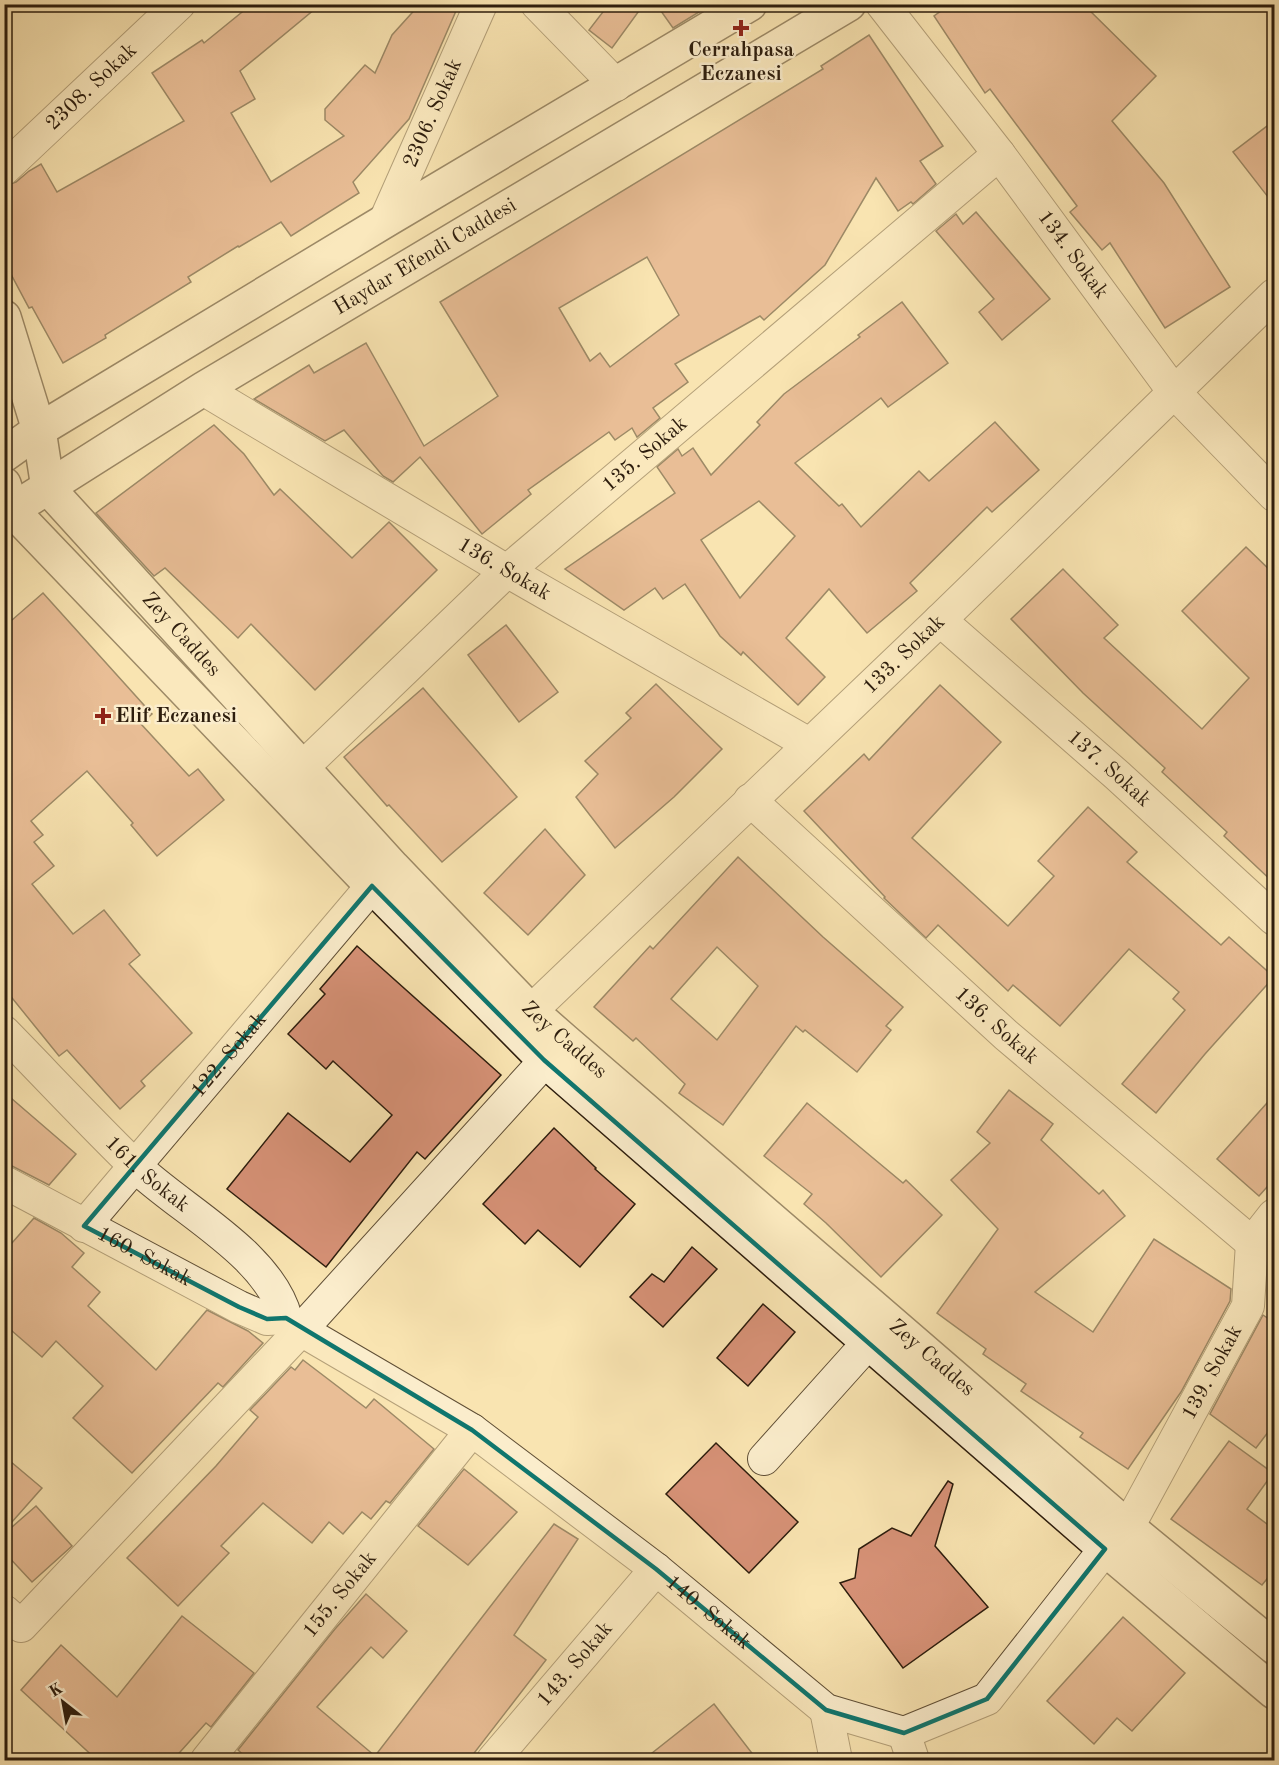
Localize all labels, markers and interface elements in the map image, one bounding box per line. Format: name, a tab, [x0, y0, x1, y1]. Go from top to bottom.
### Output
marker: Cerrahpasa Eczanesi	[734, 21, 748, 35]
street label: 2308. Sokak	[42, 39, 141, 134]
place label: Cerrahpasa Eczanesi	[688, 40, 794, 85]
street label: 2306. Sokak	[400, 56, 466, 170]
street label: Haydar Efendi Caddesi	[330, 194, 520, 319]
street label: 134. Sokak	[1034, 206, 1112, 303]
street label: 135. Sokak	[598, 412, 691, 496]
street label: 136. Sokak	[454, 534, 555, 604]
street label: Zey Caddes	[138, 588, 225, 681]
street label: 133. Sokak	[859, 611, 949, 698]
place label: Elif Eczanesi	[115, 706, 237, 727]
marker: Elif Eczanesi	[96, 709, 110, 723]
street label: 137. Sokak	[1063, 726, 1155, 811]
street label: 136. Sokak	[951, 983, 1042, 1068]
street label: Zey Caddes	[517, 997, 611, 1083]
street label: 122. Sokak	[187, 1009, 270, 1102]
street label: 161. Sokak	[101, 1132, 193, 1216]
street label: 160. Sokak	[94, 1223, 195, 1290]
street label: Zey Caddes	[885, 1315, 979, 1400]
street label: 139. Sokak	[1178, 1322, 1246, 1423]
street label: 155. Sokak	[299, 1548, 381, 1642]
street label: 140. Sokak	[662, 1571, 755, 1654]
street label: 143. Sokak	[533, 1618, 617, 1711]
north arrow	[33, 1672, 93, 1732]
text: K	[47, 1681, 66, 1701]

